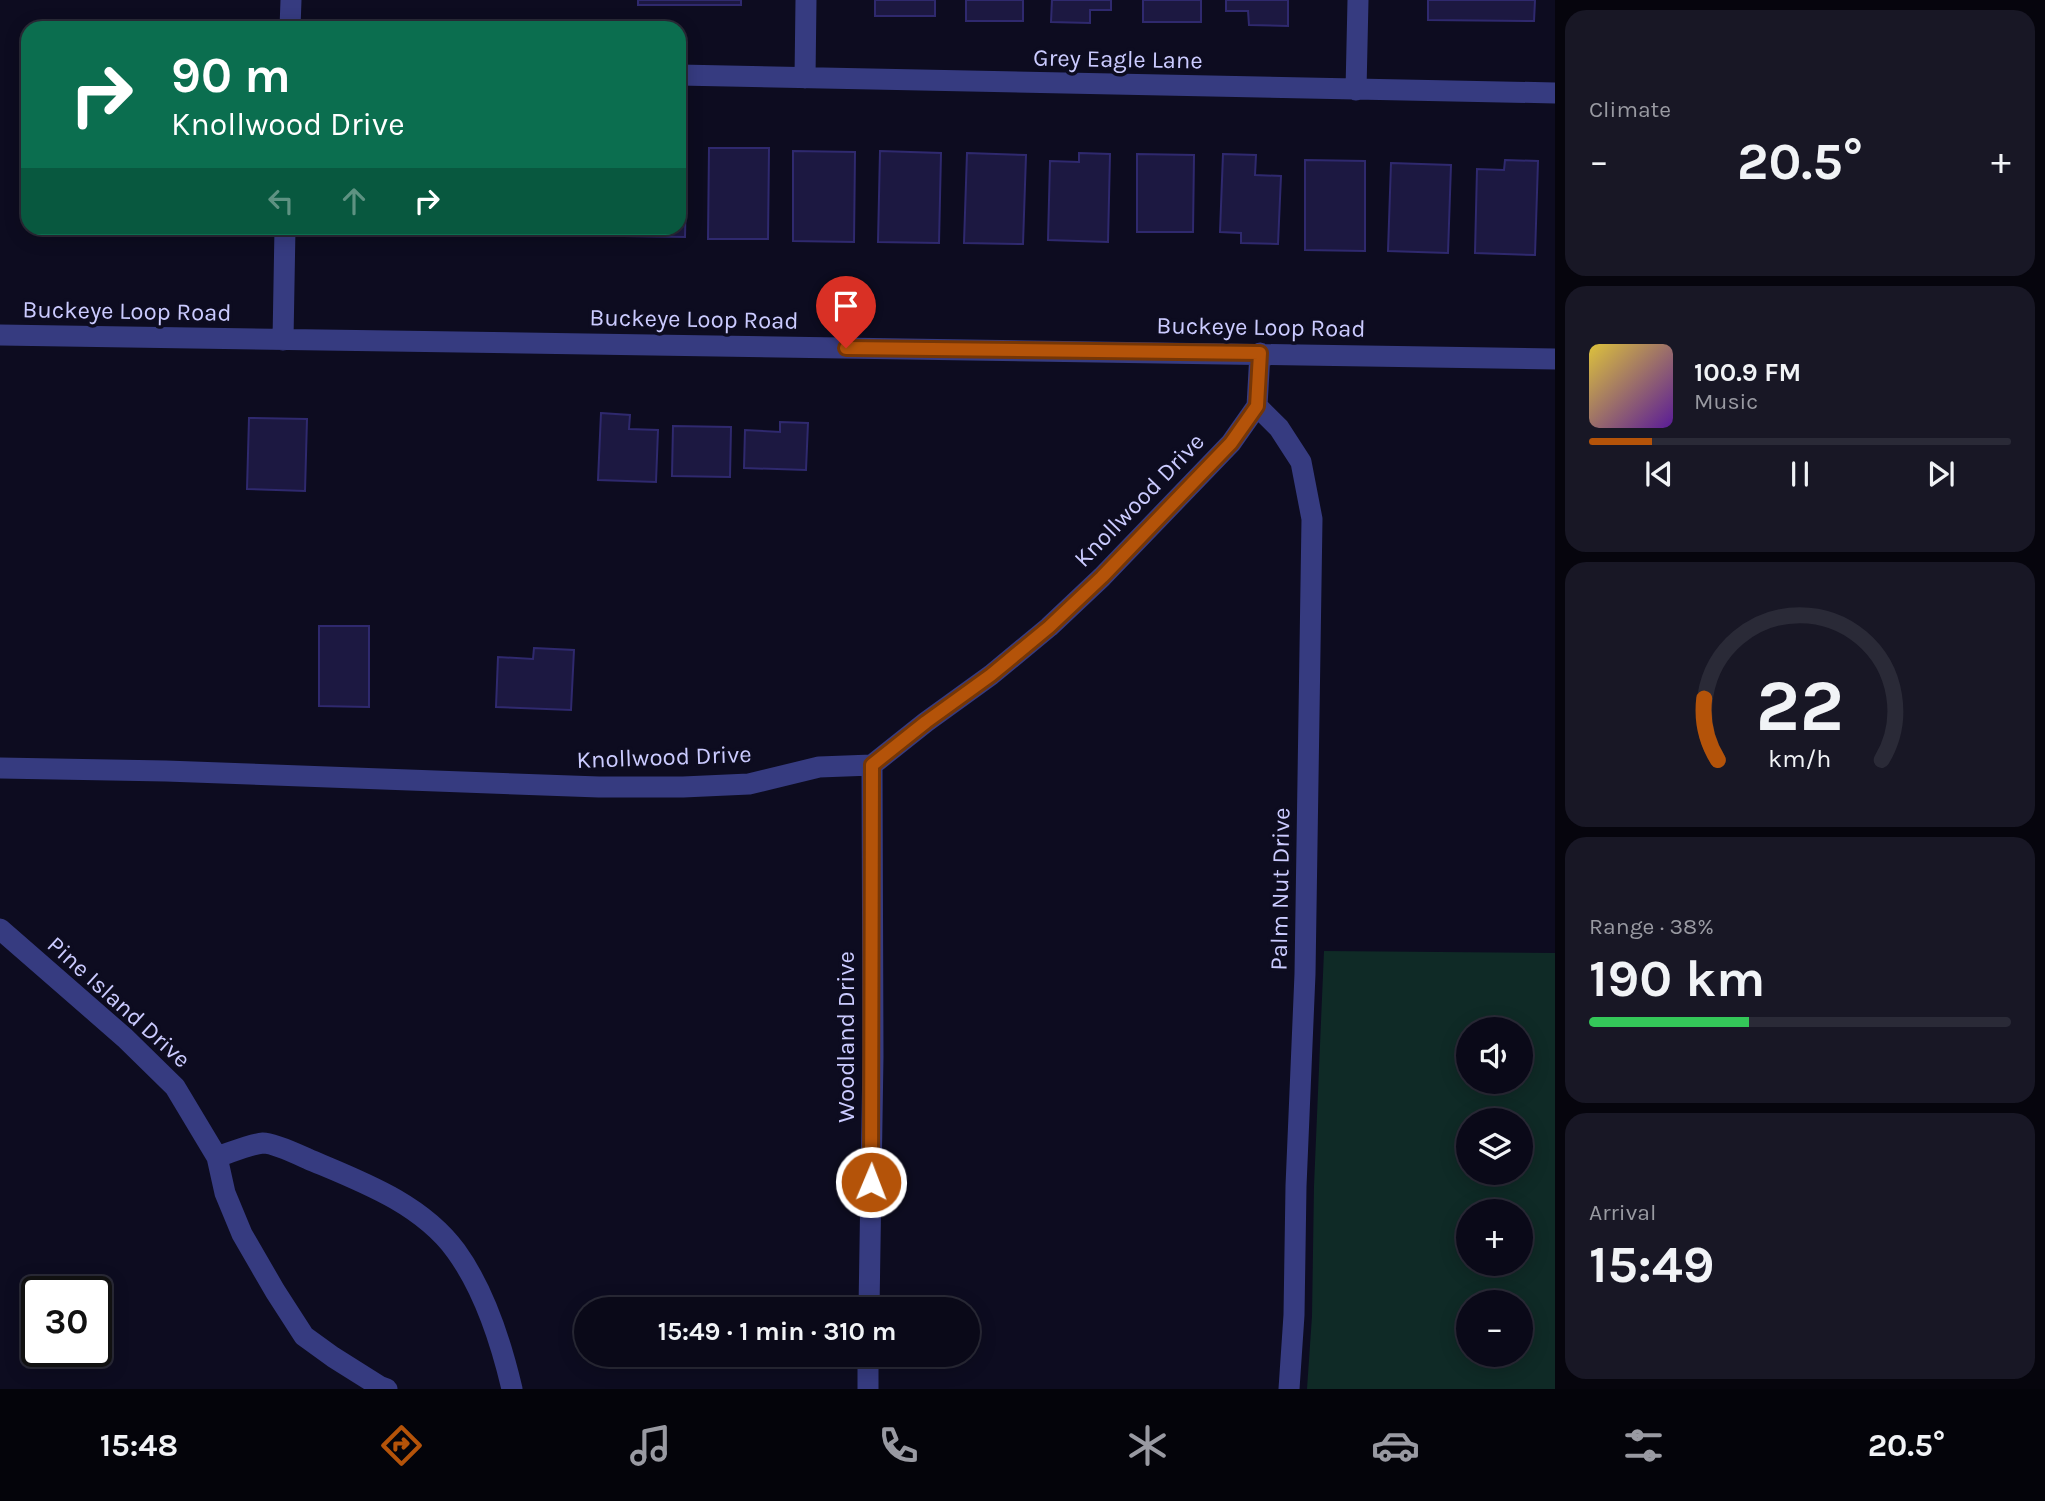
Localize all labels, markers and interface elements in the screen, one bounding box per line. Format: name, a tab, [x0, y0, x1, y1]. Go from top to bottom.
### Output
street label: Grey Eagle Lane	[1033, 44, 1203, 74]
text: 90 m	[171, 47, 291, 104]
icon: right	[56, 49, 147, 140]
text: Climate	[1589, 96, 1671, 123]
text: Knollwood Drive	[171, 106, 405, 143]
text: 20.5°	[1737, 131, 1863, 192]
text: −	[1589, 139, 1609, 184]
text: +	[1991, 139, 2011, 184]
icon: left	[262, 182, 300, 220]
icon: ahead	[335, 182, 373, 220]
icon: right	[408, 182, 446, 220]
pin	[816, 276, 876, 348]
icon: arrive	[827, 287, 865, 325]
street label: Buckeye Loop Road	[22, 295, 232, 327]
street label: Buckeye Loop Road	[589, 303, 799, 335]
street label: Buckeye Loop Road	[1156, 311, 1366, 343]
text: 100.9 FM	[1694, 357, 1801, 388]
text: Music	[1694, 388, 1758, 415]
street label: Knollwood Drive	[1068, 427, 1210, 573]
icon: previous	[1640, 455, 1678, 493]
icon: pause	[1781, 455, 1819, 493]
icon: next	[1922, 455, 1960, 493]
text: 22	[1756, 664, 1844, 749]
street label: Knollwood Drive	[576, 740, 752, 774]
text: km/h	[1768, 744, 1832, 773]
street label: Palm Nut Drive	[1265, 807, 1295, 971]
text: Range · 38%	[1589, 913, 1714, 940]
street label: Pine Island Drive	[42, 930, 196, 1074]
text: 190 km	[1589, 948, 1765, 1009]
street label: Woodland Drive	[832, 951, 860, 1123]
map controls	[1456, 1017, 1533, 1367]
button: sound	[1456, 1017, 1533, 1094]
button: layers	[1456, 1108, 1533, 1185]
position arrow	[834, 1145, 908, 1219]
button: +	[1456, 1199, 1533, 1276]
text: Arrival	[1589, 1199, 1656, 1226]
text: 15:49	[1589, 1234, 1714, 1295]
speed limit sign: 30	[21, 1276, 112, 1367]
button: −	[1456, 1290, 1533, 1367]
text: 15:49 · 1 min · 310 m	[658, 1316, 896, 1347]
icon: directions	[377, 1421, 426, 1470]
icon: music	[626, 1421, 675, 1470]
icon: phone	[874, 1421, 923, 1470]
icon: climate	[1123, 1421, 1172, 1470]
icon: car	[1371, 1421, 1420, 1470]
icon: filters	[1619, 1421, 1668, 1470]
text: 15:48	[100, 1427, 178, 1464]
text: 20.5°	[1868, 1427, 1945, 1464]

